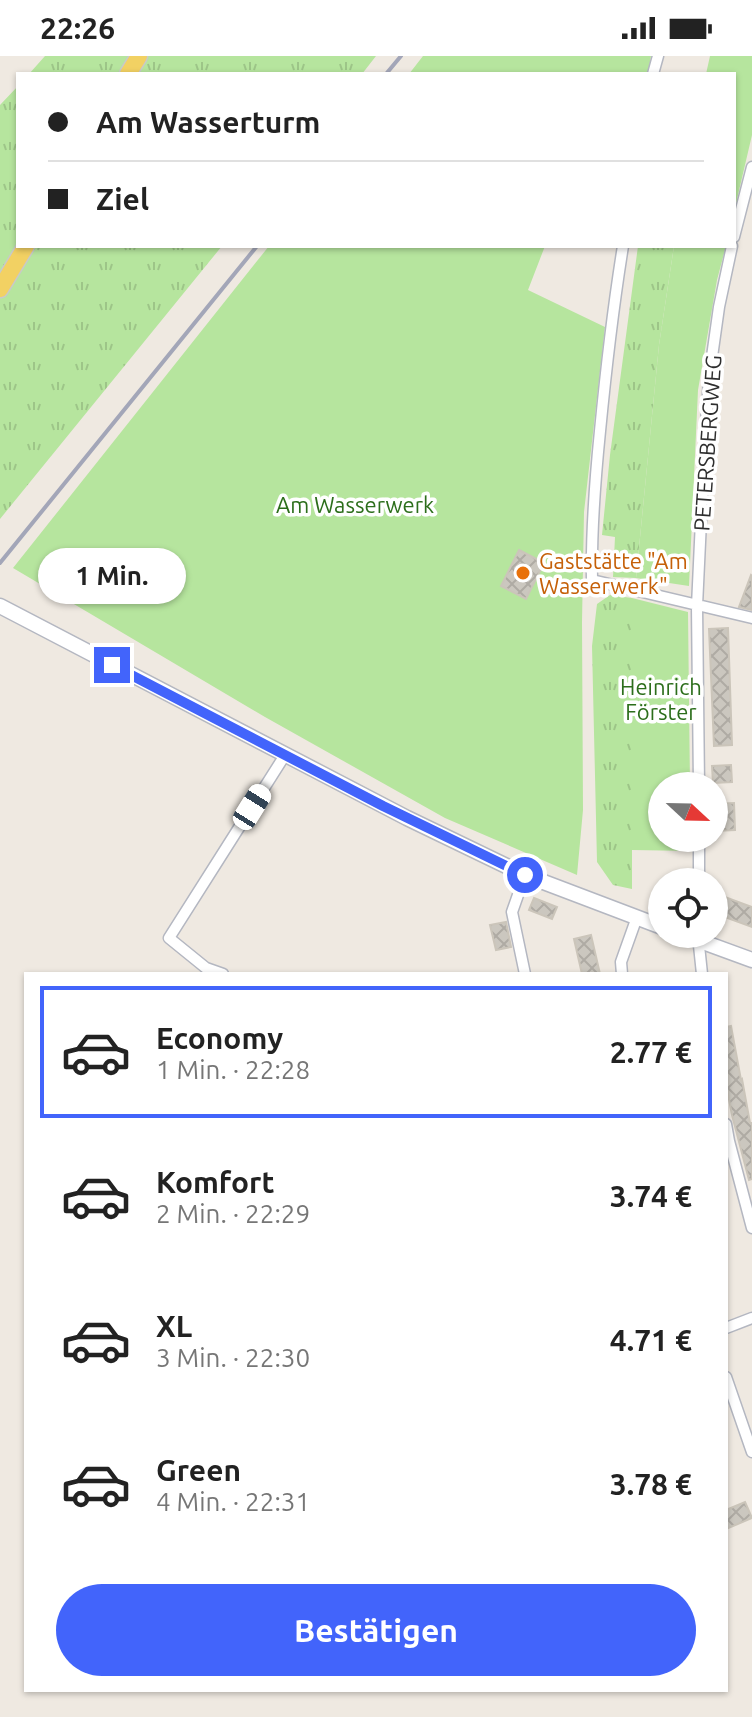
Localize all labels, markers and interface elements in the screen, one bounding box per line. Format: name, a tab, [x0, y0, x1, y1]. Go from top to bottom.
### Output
text: 22:26	[40, 11, 115, 45]
text: Am Wasserturm	[96, 105, 320, 139]
text: Ziel	[96, 182, 149, 216]
street label: PETERSBERGWEG	[688, 354, 726, 532]
park label: Am Wasserwerk	[276, 492, 434, 517]
place label: Gaststätte "Am Wasserwerk"	[539, 548, 688, 598]
callout: 1 Min.	[38, 549, 186, 605]
text: 1 Min.	[76, 561, 148, 590]
marker: Gaststätte "Am Wasserwerk"	[514, 564, 532, 582]
route end	[94, 647, 130, 683]
park label: Heinrich Förster	[620, 674, 702, 724]
north arrow	[648, 772, 728, 852]
map controls	[648, 772, 728, 948]
car	[229, 780, 275, 834]
route start	[507, 857, 543, 893]
button: locate	[648, 868, 728, 948]
icon: car	[60, 1016, 132, 1088]
text: Economy	[156, 1021, 283, 1055]
text: 2.77 €	[610, 1035, 692, 1069]
text: 1 Min. · 22:28	[156, 1055, 310, 1084]
icon: car	[60, 1160, 132, 1232]
text: Komfort	[156, 1165, 274, 1199]
text: 3.74 €	[610, 1179, 692, 1213]
text: 2 Min. · 22:29	[156, 1199, 310, 1228]
icon: car	[60, 1304, 132, 1376]
text: XL	[156, 1309, 192, 1343]
text: 4.71 €	[610, 1323, 692, 1357]
text: 3 Min. · 22:30	[156, 1343, 310, 1372]
icon: car	[60, 1448, 132, 1520]
text: Green	[156, 1453, 241, 1487]
text: 3.78 €	[610, 1467, 692, 1501]
text: 4 Min. · 22:31	[156, 1487, 310, 1516]
button: Bestätigen	[56, 1584, 696, 1676]

